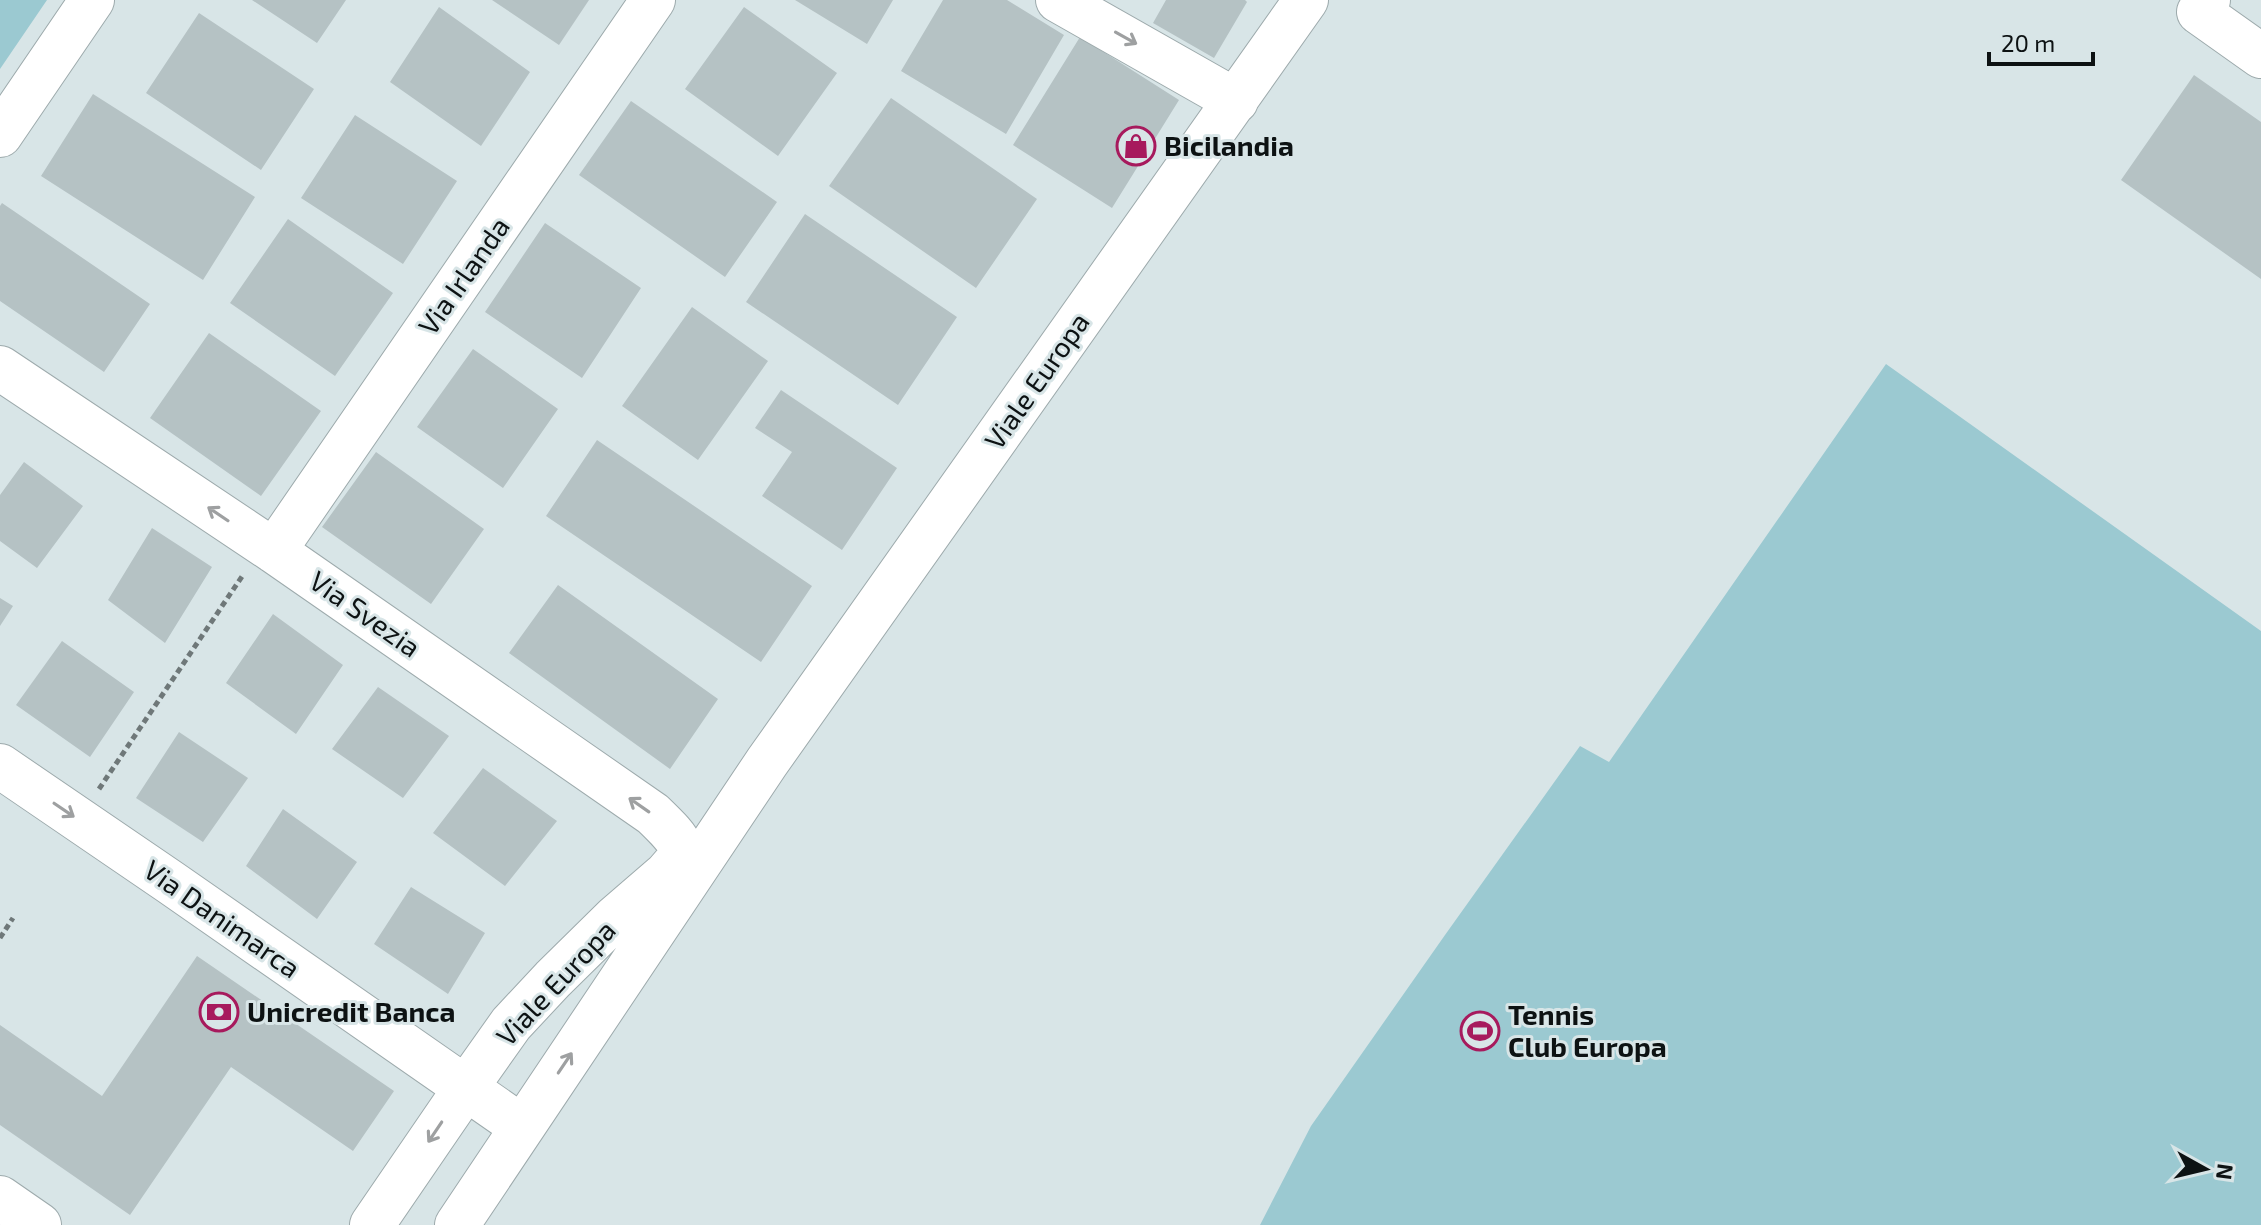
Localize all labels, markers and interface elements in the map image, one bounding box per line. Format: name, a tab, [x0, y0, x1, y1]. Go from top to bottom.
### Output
scale bar	[1989, 16, 2093, 66]
text: 20 m	[2001, 28, 2055, 57]
one-way arrow	[1114, 31, 1138, 47]
shop icon: Bicilandia	[1115, 125, 1157, 167]
place label: Bicilandia	[1164, 128, 1294, 162]
street label: Via Irlanda	[410, 210, 516, 341]
street label: Viale Europa	[977, 306, 1096, 455]
one-way arrow	[207, 506, 229, 522]
street label: Via Svezia	[304, 563, 428, 664]
one-way arrow	[628, 797, 650, 813]
one-way arrow	[53, 802, 75, 818]
street label: Via Danimarca	[138, 852, 307, 984]
street label: Viale Europa	[489, 913, 622, 1052]
bank icon: Unicredit Banca	[198, 991, 240, 1033]
place label: Unicredit Banca	[247, 994, 455, 1028]
place label: Tennis Club Europa	[1508, 997, 1667, 1063]
sports icon: Tennis Club Europa	[1459, 1010, 1501, 1052]
one-way arrow	[557, 1052, 573, 1074]
one-way arrow	[427, 1120, 443, 1142]
north arrow	[2165, 1129, 2245, 1209]
text: N	[2212, 1162, 2240, 1182]

